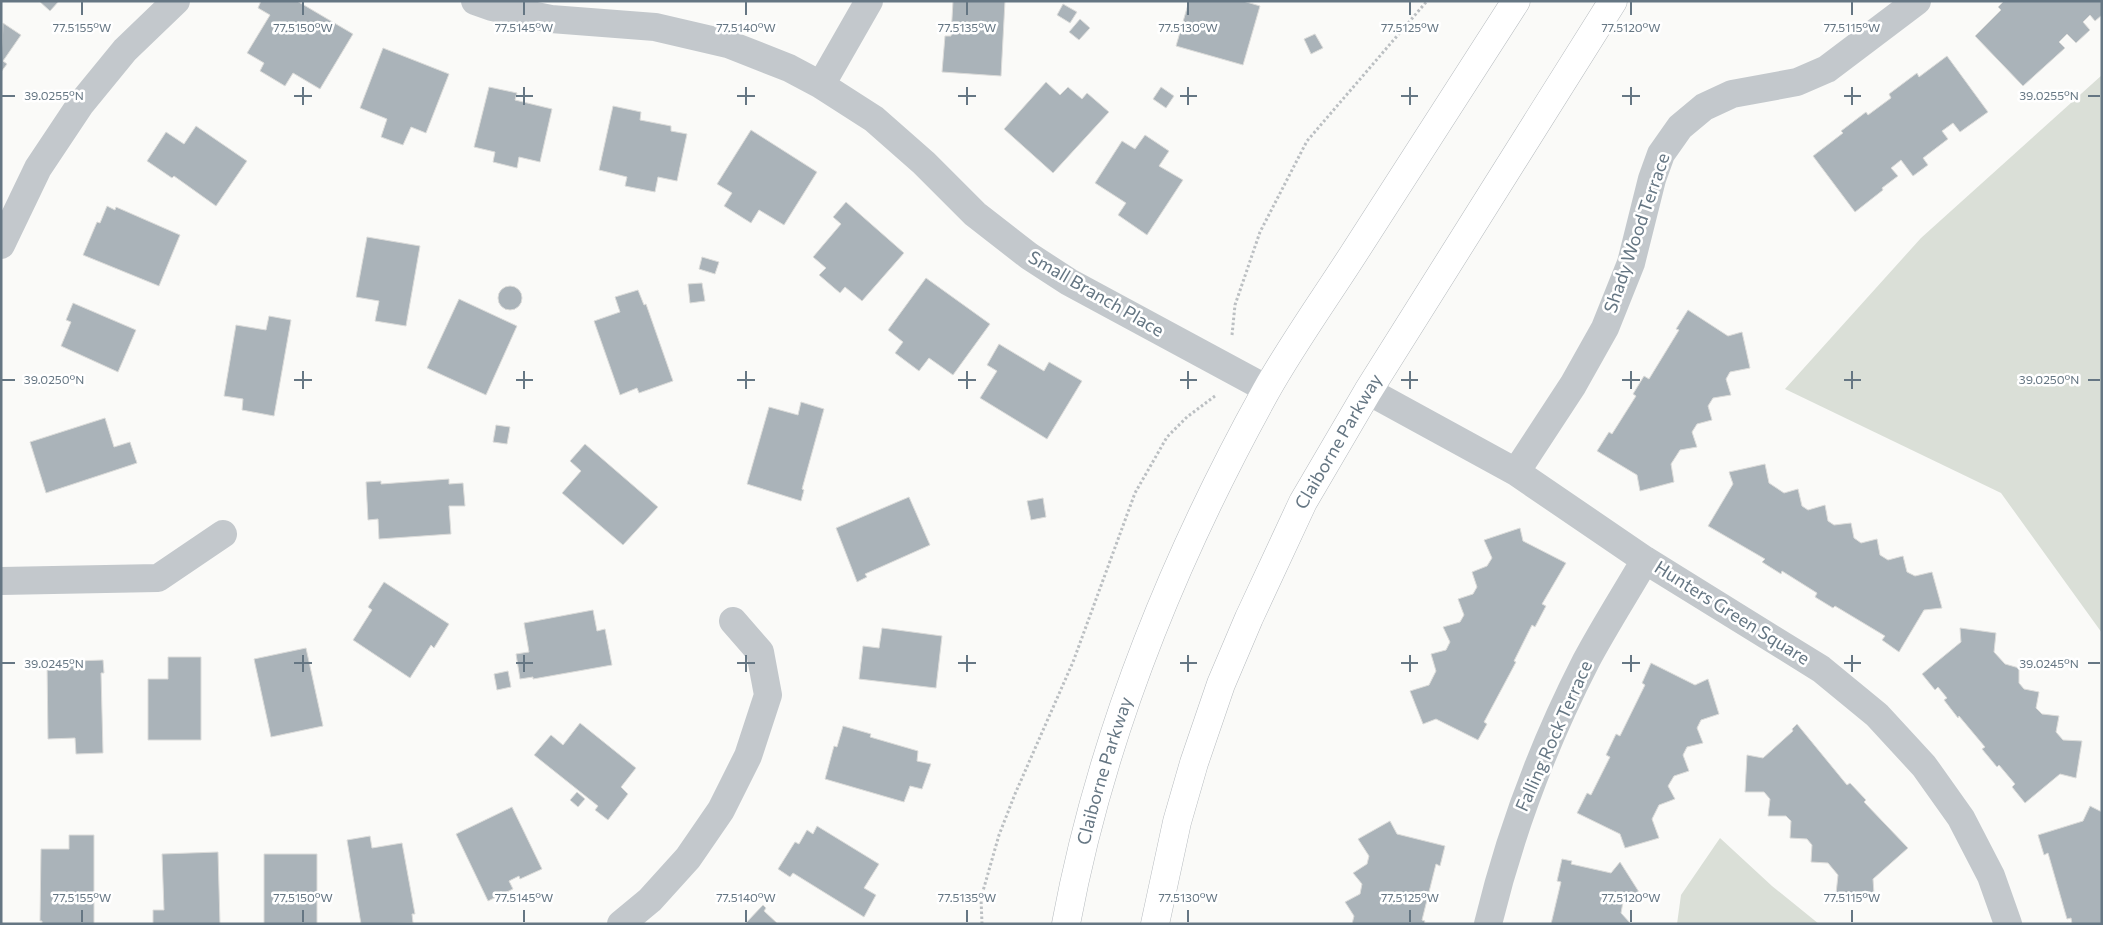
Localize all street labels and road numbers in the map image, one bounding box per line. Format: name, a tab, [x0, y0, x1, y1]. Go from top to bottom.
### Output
street label: Shady Wood Terrace	[1598, 150, 1674, 315]
street label: Small Branch Place	[1025, 245, 1168, 341]
street label: Claiborne Parkway	[1289, 369, 1386, 512]
street label: Hunters Green Square	[1651, 555, 1814, 669]
street label: Falling Rock Terrace	[1510, 657, 1596, 814]
street label: Claiborne Parkway	[1071, 694, 1136, 847]

